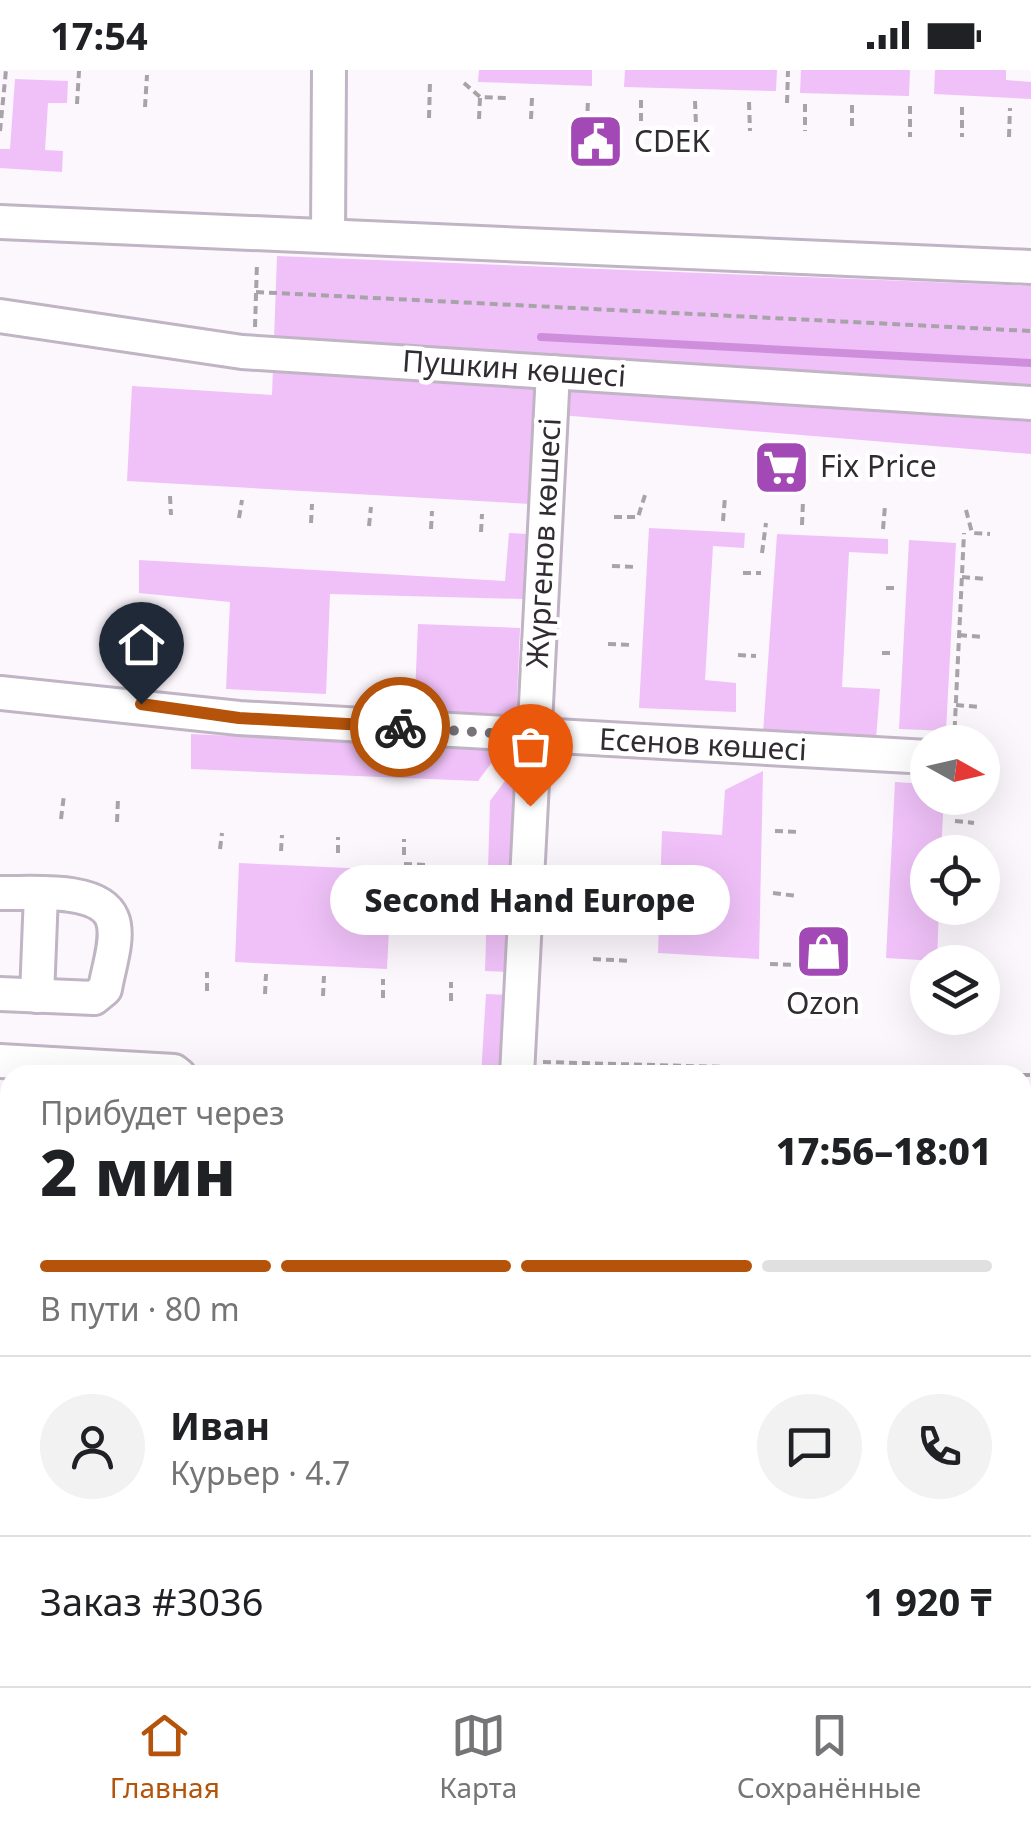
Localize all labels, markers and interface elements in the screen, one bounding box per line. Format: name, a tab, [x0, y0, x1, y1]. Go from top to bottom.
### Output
text: 17:54	[50, 9, 148, 61]
public building icon: CDEK	[565, 112, 625, 172]
place label: CDEK	[634, 120, 711, 161]
street label: Пушкин көшесі	[401, 339, 627, 396]
street label: Жүргенов көшесі	[515, 417, 570, 669]
supermarket icon: Fix Price	[751, 437, 811, 497]
place label: Fix Price	[820, 445, 937, 486]
pin	[99, 602, 184, 705]
icon: home	[114, 617, 169, 672]
courier	[350, 677, 450, 777]
icon: bike	[373, 700, 428, 755]
pin	[488, 704, 573, 807]
street label: Есенов көшесі	[598, 718, 808, 769]
icon: bag	[503, 719, 558, 774]
north arrow	[910, 725, 1000, 815]
map controls	[910, 725, 1000, 1035]
button: locate	[910, 835, 1000, 925]
callout: Second Hand Europe	[330, 866, 730, 936]
text: Second Hand Europe	[365, 878, 695, 921]
shop icon: Ozon	[793, 921, 853, 981]
button: layers	[910, 945, 1000, 1035]
place label: Ozon	[786, 982, 860, 1023]
text: Прибудет через	[40, 1091, 285, 1134]
text: 17:56–18:01	[776, 1124, 992, 1176]
text: 2 мин	[40, 1127, 236, 1215]
text: В пути · 80 m	[40, 1287, 240, 1330]
button: person	[40, 1394, 145, 1499]
button: chat	[757, 1394, 862, 1499]
button: phone	[887, 1394, 992, 1499]
text: Иван	[170, 1399, 270, 1451]
text: Курьер · 4.7	[170, 1451, 350, 1494]
text: Заказ #3036	[40, 1575, 264, 1627]
text: 1 920 ₸	[864, 1575, 992, 1627]
tab: Главная	[110, 1708, 220, 1806]
tab: Карта	[439, 1708, 517, 1806]
tab: Сохранённые	[737, 1708, 921, 1806]

